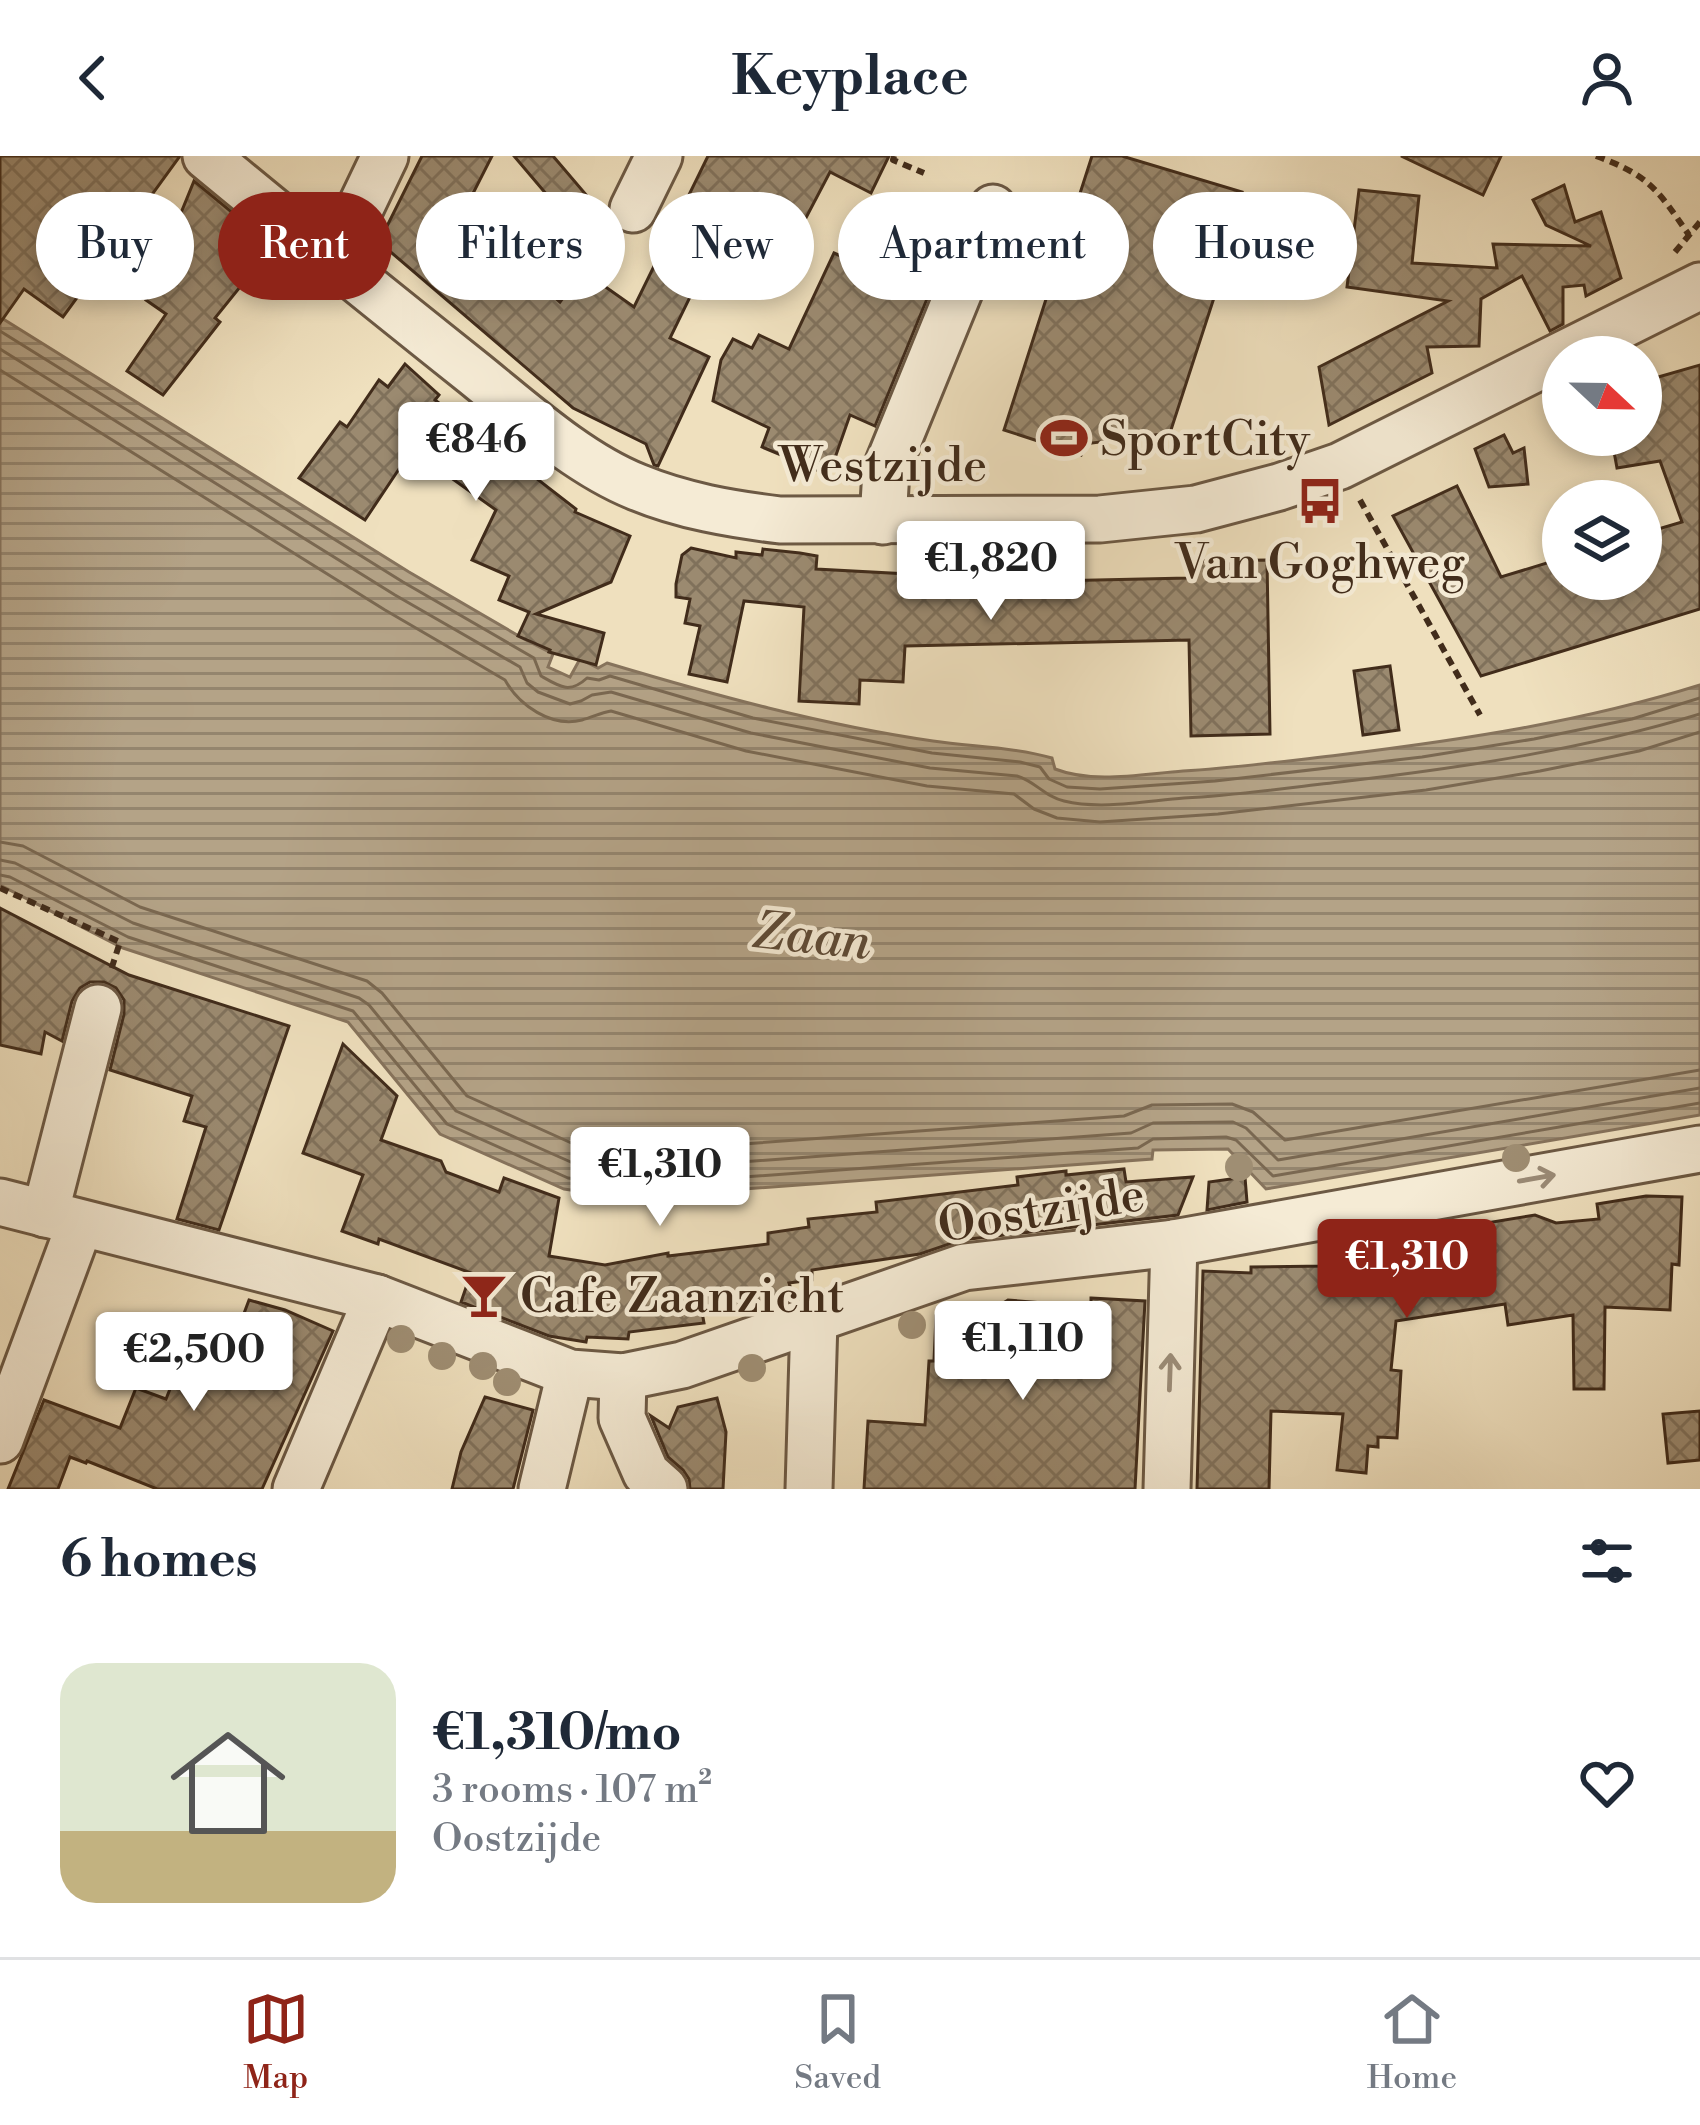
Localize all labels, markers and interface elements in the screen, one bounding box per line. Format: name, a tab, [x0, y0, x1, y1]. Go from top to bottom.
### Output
text: Keyplace	[731, 44, 969, 112]
icon: back	[60, 45, 126, 111]
icon: person	[1574, 45, 1640, 111]
chip: Buy	[36, 192, 194, 300]
chip: Rent	[218, 192, 392, 300]
chip: Filters	[416, 192, 625, 300]
chip: New	[649, 192, 814, 300]
chip: Apartment	[838, 192, 1129, 300]
chip: House	[1153, 192, 1357, 300]
north arrow	[1542, 336, 1662, 456]
map controls	[1542, 336, 1662, 600]
pin: €846	[405, 402, 547, 504]
place label: SportCity	[1100, 411, 1311, 471]
sports icon: SportCity	[1039, 413, 1089, 463]
text: €846	[425, 416, 527, 465]
street label: Westzijde	[777, 437, 987, 497]
bus stop icon: Van Goghweg	[1295, 476, 1345, 526]
button: layers	[1542, 480, 1662, 600]
pin: €1,820	[893, 521, 1089, 623]
place label: Van Goghweg	[1174, 534, 1465, 594]
text: €1,820	[924, 535, 1058, 584]
water label: Zaan	[750, 900, 874, 976]
pin: €1,310	[562, 1127, 758, 1229]
text: €1,310	[598, 1141, 722, 1190]
street label: Oostzijde	[934, 1166, 1149, 1258]
one-way arrow	[1517, 1166, 1556, 1188]
pin: €1,310	[1309, 1219, 1505, 1321]
text: €1,310	[1345, 1233, 1469, 1282]
place label: Cafe Zaanzicht	[520, 1268, 845, 1328]
bar icon: Cafe Zaanzicht	[459, 1270, 509, 1320]
pin: €1,110	[925, 1301, 1121, 1403]
pin: €2,500	[96, 1312, 292, 1414]
text: €1,110	[962, 1315, 1084, 1364]
text: €2,500	[123, 1326, 265, 1375]
one-way arrow	[1159, 1353, 1182, 1392]
icon: filters	[1574, 1528, 1640, 1594]
text: 6 homes	[60, 1529, 258, 1593]
text: €1,310/mo	[432, 1702, 682, 1766]
icon: home	[156, 1711, 300, 1855]
icon: heart	[1574, 1750, 1640, 1816]
text: 3 rooms · 107 m²	[432, 1766, 712, 1815]
text: Oostzijde	[432, 1815, 601, 1864]
tab: Map	[243, 1986, 309, 2099]
tab: Saved	[794, 1986, 881, 2099]
tab: Home	[1367, 1986, 1457, 2099]

